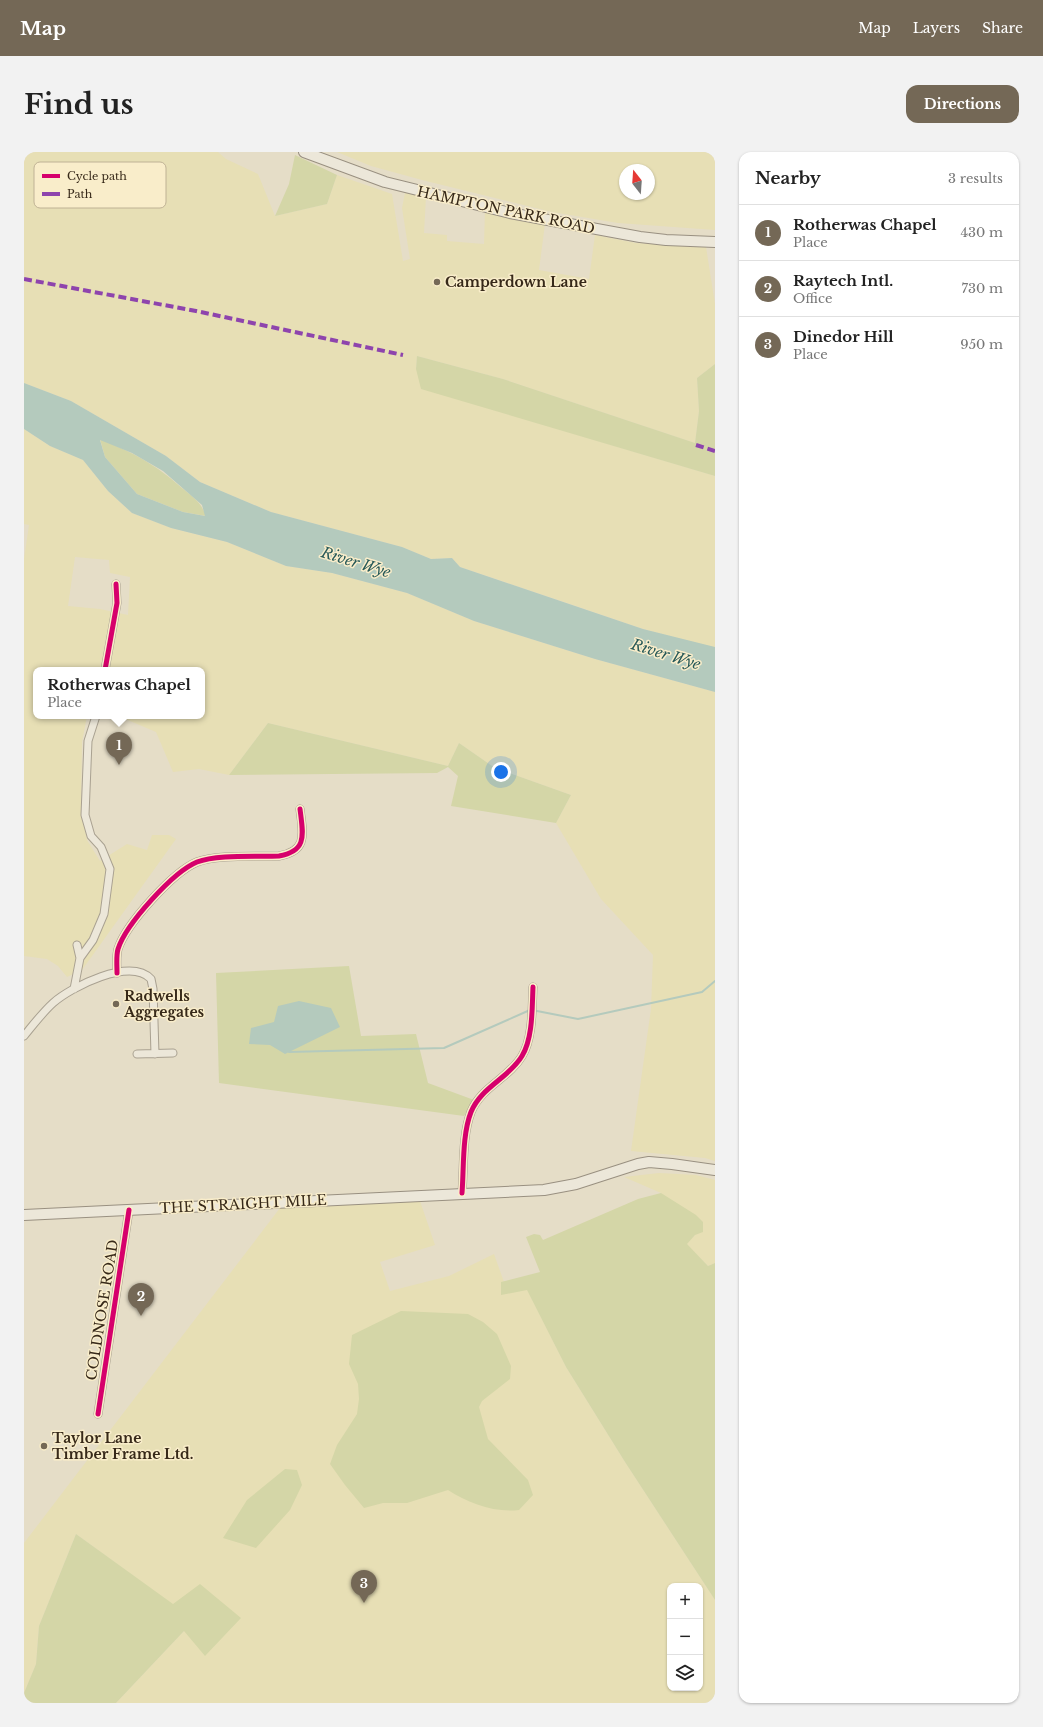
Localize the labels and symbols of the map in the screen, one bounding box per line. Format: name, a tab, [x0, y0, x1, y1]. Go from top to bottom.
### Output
legend	[34, 162, 166, 208]
north arrow	[619, 164, 655, 200]
text: Cycle path	[67, 169, 127, 183]
street label: HAMPTON PARK ROAD	[415, 182, 597, 238]
text: Path	[67, 187, 93, 201]
place label: Camperdown Lane	[445, 273, 587, 291]
marker: Camperdown Lane	[432, 277, 442, 287]
water label: River Wye	[318, 542, 393, 582]
water label: River Wye	[628, 634, 703, 674]
pin: 1	[106, 732, 132, 765]
your location	[491, 762, 511, 782]
place label: Radwells Aggregates	[123, 987, 205, 1021]
marker: Radwells Aggregates	[111, 999, 121, 1009]
street label: THE STRAIGHT MILE	[159, 1191, 327, 1217]
street label: COLDNOSE ROAD	[82, 1238, 122, 1382]
pin: 2	[128, 1283, 154, 1316]
place label: Taylor Lane Timber Frame Ltd.	[52, 1429, 193, 1463]
marker: Taylor Lane Timber Frame Ltd.	[39, 1441, 49, 1451]
pin: 3	[351, 1570, 377, 1603]

